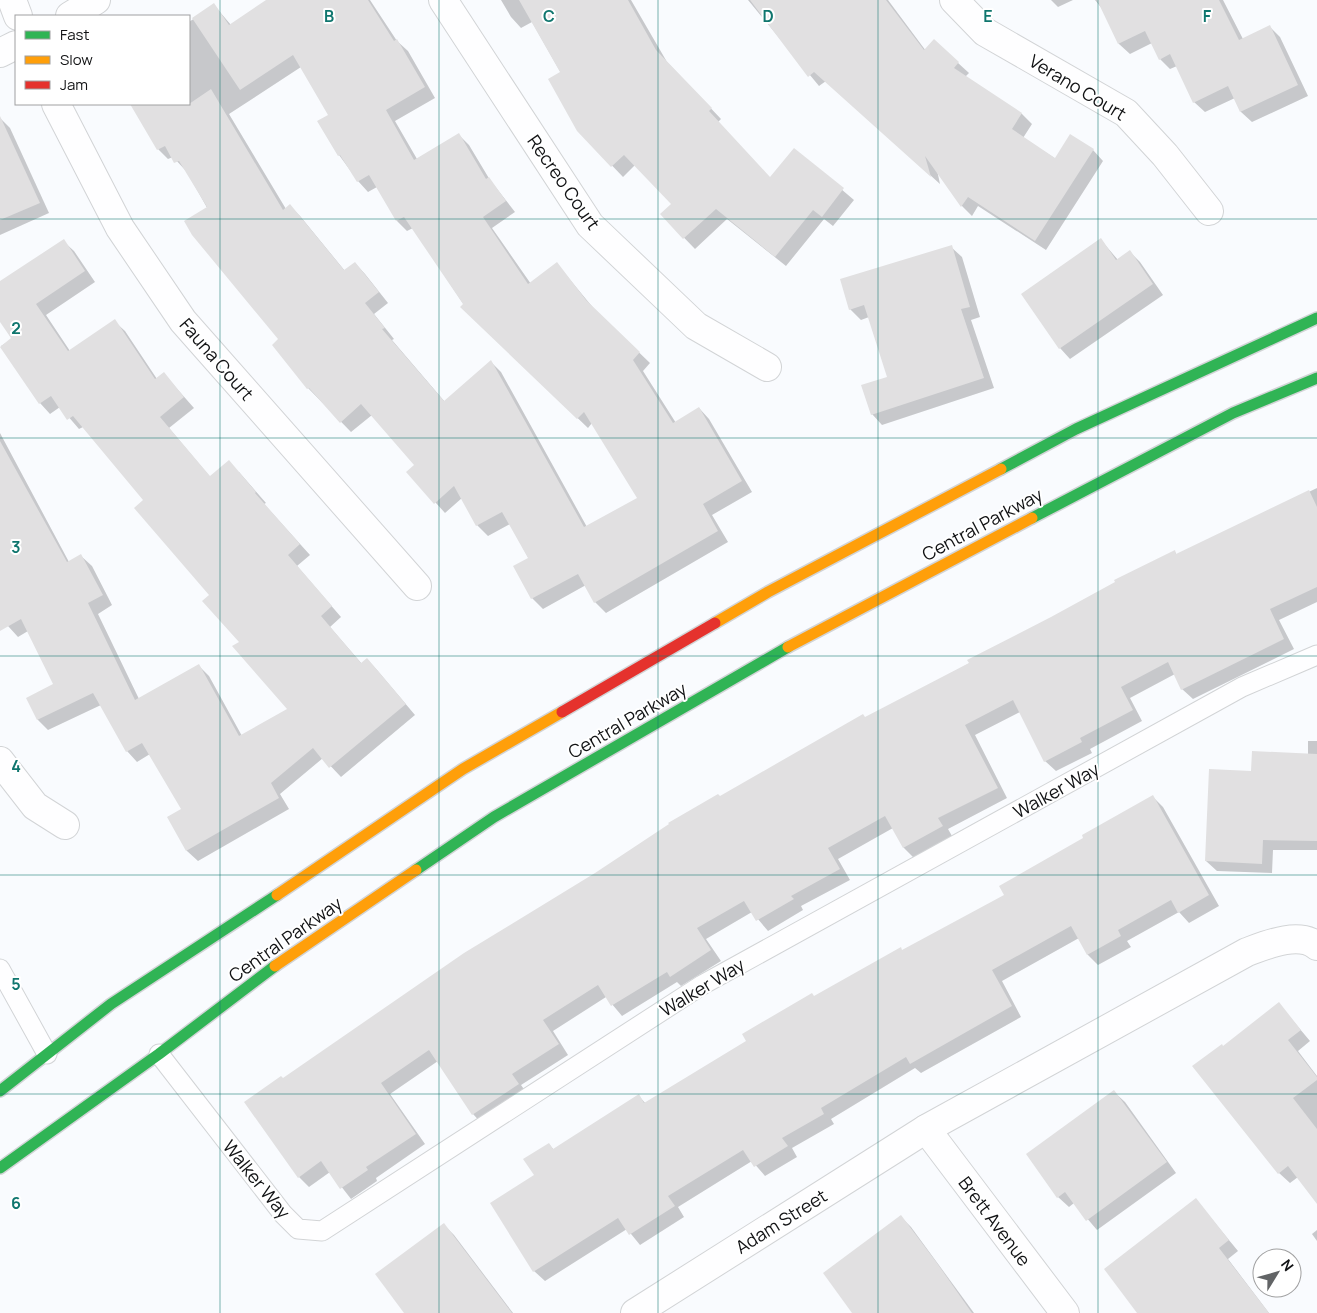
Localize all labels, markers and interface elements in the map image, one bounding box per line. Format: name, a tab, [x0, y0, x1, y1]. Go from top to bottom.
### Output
text: B	[324, 5, 334, 27]
text: C	[543, 5, 555, 27]
text: D	[762, 5, 774, 27]
text: E	[983, 5, 993, 27]
text: F	[1203, 5, 1212, 27]
legend	[15, 15, 190, 105]
text: Fast	[60, 24, 89, 45]
text: Slow	[60, 49, 93, 70]
street label: Verano Court	[1025, 49, 1131, 125]
text: Jam	[60, 74, 88, 95]
street label: Recreo Court	[522, 130, 606, 234]
street label: Fauna Court	[175, 313, 259, 405]
text: 2	[11, 317, 21, 339]
street label: Central Parkway	[918, 482, 1047, 566]
text: 3	[11, 536, 21, 558]
street label: Central Parkway	[563, 676, 691, 764]
text: 4	[11, 755, 21, 777]
street label: Walker Way	[1009, 756, 1104, 823]
street label: Central Parkway	[224, 891, 347, 987]
street label: Walker Way	[655, 952, 749, 1022]
text: 5	[11, 973, 21, 995]
street label: Walker Way	[218, 1135, 296, 1224]
street label: Brett Avenue	[953, 1171, 1037, 1271]
street label: Adam Street	[731, 1183, 831, 1259]
text: 6	[11, 1192, 21, 1214]
north arrow	[1252, 1248, 1302, 1298]
text: N	[1277, 1255, 1298, 1275]

